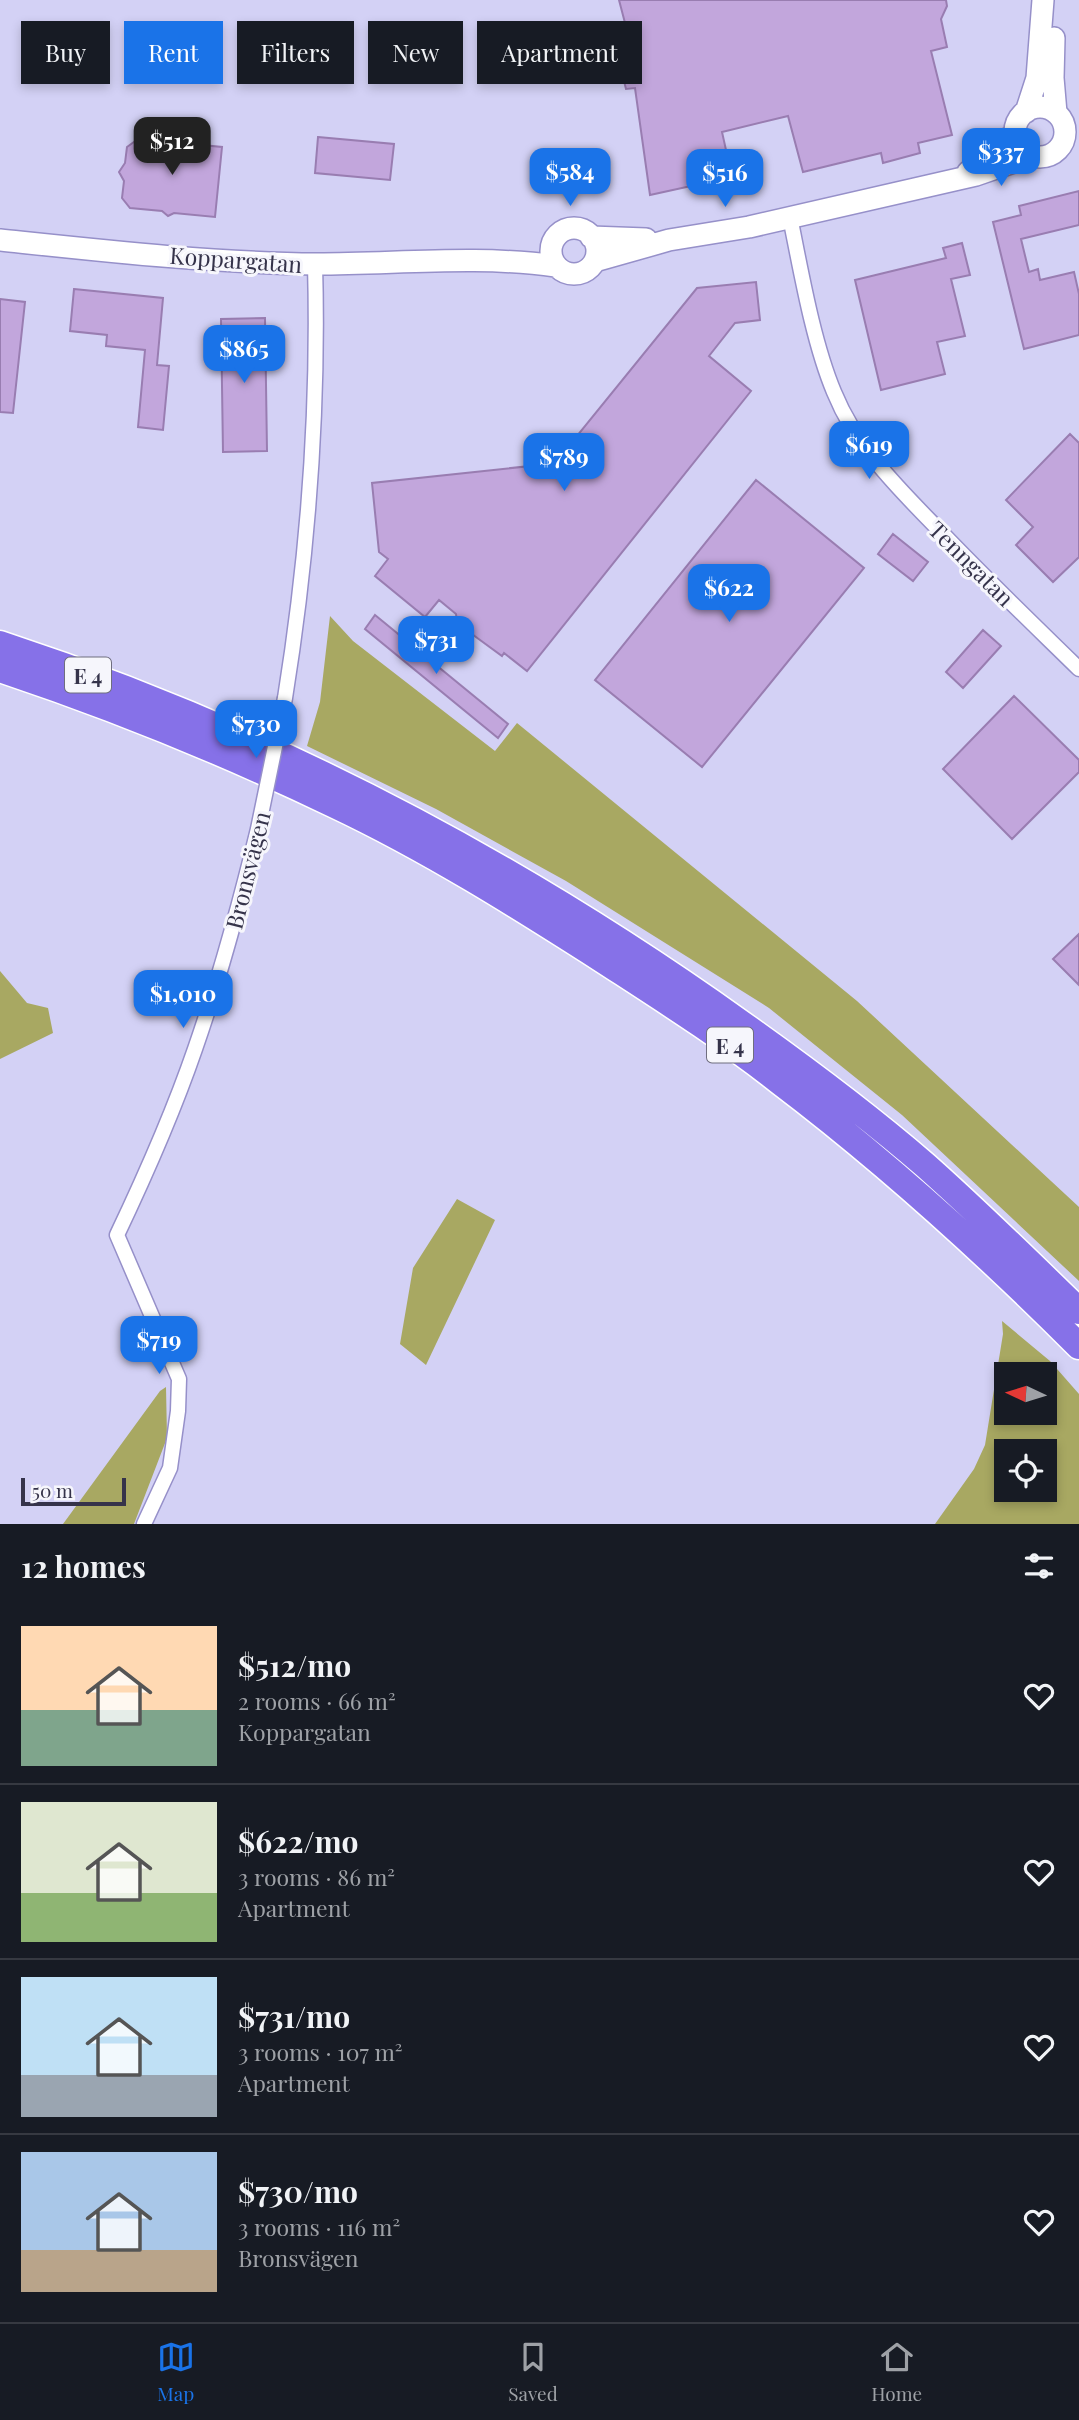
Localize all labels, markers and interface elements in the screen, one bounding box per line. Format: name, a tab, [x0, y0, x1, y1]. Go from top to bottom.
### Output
chip: Buy	[21, 21, 110, 84]
chip: Rent	[124, 21, 223, 84]
chip: Filters	[237, 21, 354, 84]
chip: New	[368, 21, 463, 84]
chip: Apartment	[477, 21, 642, 84]
pin: $512	[131, 118, 213, 177]
text: $512	[150, 124, 194, 155]
pin: $337	[960, 128, 1042, 188]
text: $337	[978, 135, 1024, 166]
pin: $584	[529, 148, 611, 208]
pin: $516	[684, 150, 766, 209]
text: $584	[546, 155, 594, 186]
text: $516	[702, 156, 748, 187]
street label: Koppargatan	[169, 239, 304, 279]
pin: $865	[203, 326, 285, 385]
text: $865	[219, 332, 269, 363]
pin: $619	[828, 421, 910, 481]
text: $619	[845, 428, 893, 459]
pin: $789	[523, 434, 605, 493]
text: $789	[539, 440, 589, 471]
street label: Tenngatan	[923, 514, 1022, 613]
pin: $622	[688, 564, 770, 624]
text: $622	[704, 571, 754, 602]
pin: $731	[395, 616, 477, 676]
text: $731	[414, 623, 458, 654]
road number: E 4	[65, 658, 111, 692]
pin: $730	[215, 700, 297, 760]
text: $730	[231, 707, 281, 738]
street label: Bronsvägen	[217, 808, 277, 932]
pin: $1,010	[126, 970, 240, 1030]
text: $1,010	[150, 977, 216, 1008]
road number: E 4	[707, 1028, 753, 1062]
pin: $719	[118, 1316, 200, 1376]
text: $719	[136, 1323, 182, 1354]
north arrow	[994, 1362, 1057, 1424]
map controls	[994, 1362, 1057, 1502]
button: locate	[994, 1439, 1057, 1502]
scale bar	[21, 1475, 126, 1507]
text: 50 m	[32, 1477, 73, 1503]
text: 12 homes	[21, 1546, 146, 1586]
icon: filters	[1020, 1547, 1058, 1585]
text: $512/mo	[238, 1645, 351, 1685]
icon: home	[77, 1654, 161, 1738]
icon: heart	[1020, 1677, 1058, 1715]
text: 2 rooms · 66 m²	[238, 1685, 396, 1716]
text: Koppargatan	[238, 1716, 371, 1747]
text: $622/mo	[238, 1821, 359, 1861]
icon: home	[77, 1830, 161, 1914]
icon: heart	[1020, 1853, 1058, 1891]
text: 3 rooms · 86 m²	[238, 1861, 395, 1892]
text: Apartment	[238, 1892, 350, 1923]
text: $731/mo	[238, 1996, 350, 2036]
icon: home	[77, 2005, 161, 2089]
icon: heart	[1020, 2028, 1058, 2066]
text: 3 rooms · 107 m²	[238, 2036, 403, 2067]
text: Apartment	[238, 2067, 350, 2098]
text: $730/mo	[238, 2171, 358, 2211]
icon: home	[77, 2180, 161, 2264]
icon: heart	[1020, 2203, 1058, 2241]
text: 3 rooms · 116 m²	[238, 2211, 400, 2242]
text: Bronsvägen	[238, 2242, 358, 2273]
tab: Map	[157, 2338, 195, 2406]
tab: Saved	[508, 2338, 558, 2406]
tab: Home	[871, 2338, 922, 2406]

